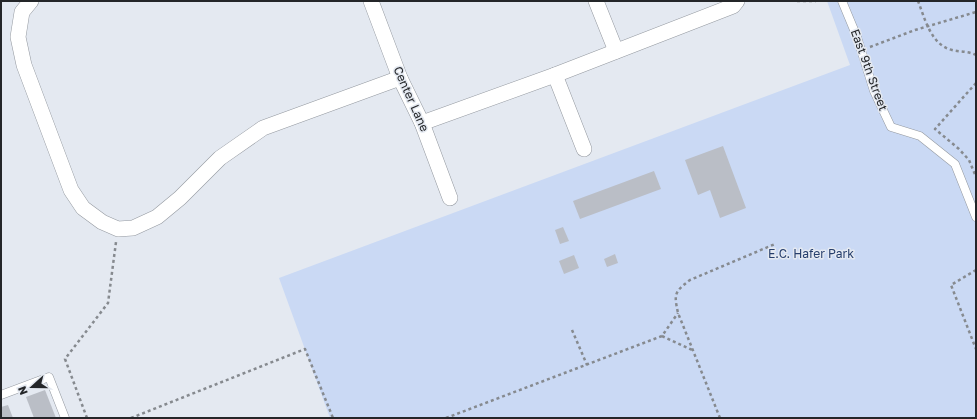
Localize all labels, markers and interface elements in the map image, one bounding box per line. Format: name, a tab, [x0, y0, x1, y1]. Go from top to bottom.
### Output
street label: East 9th Street	[848, 27, 891, 113]
street label: Center Lane	[390, 64, 433, 134]
park label: E.C. Hafer Park	[768, 246, 854, 261]
north arrow	[12, 367, 52, 407]
text: N	[15, 385, 30, 397]

